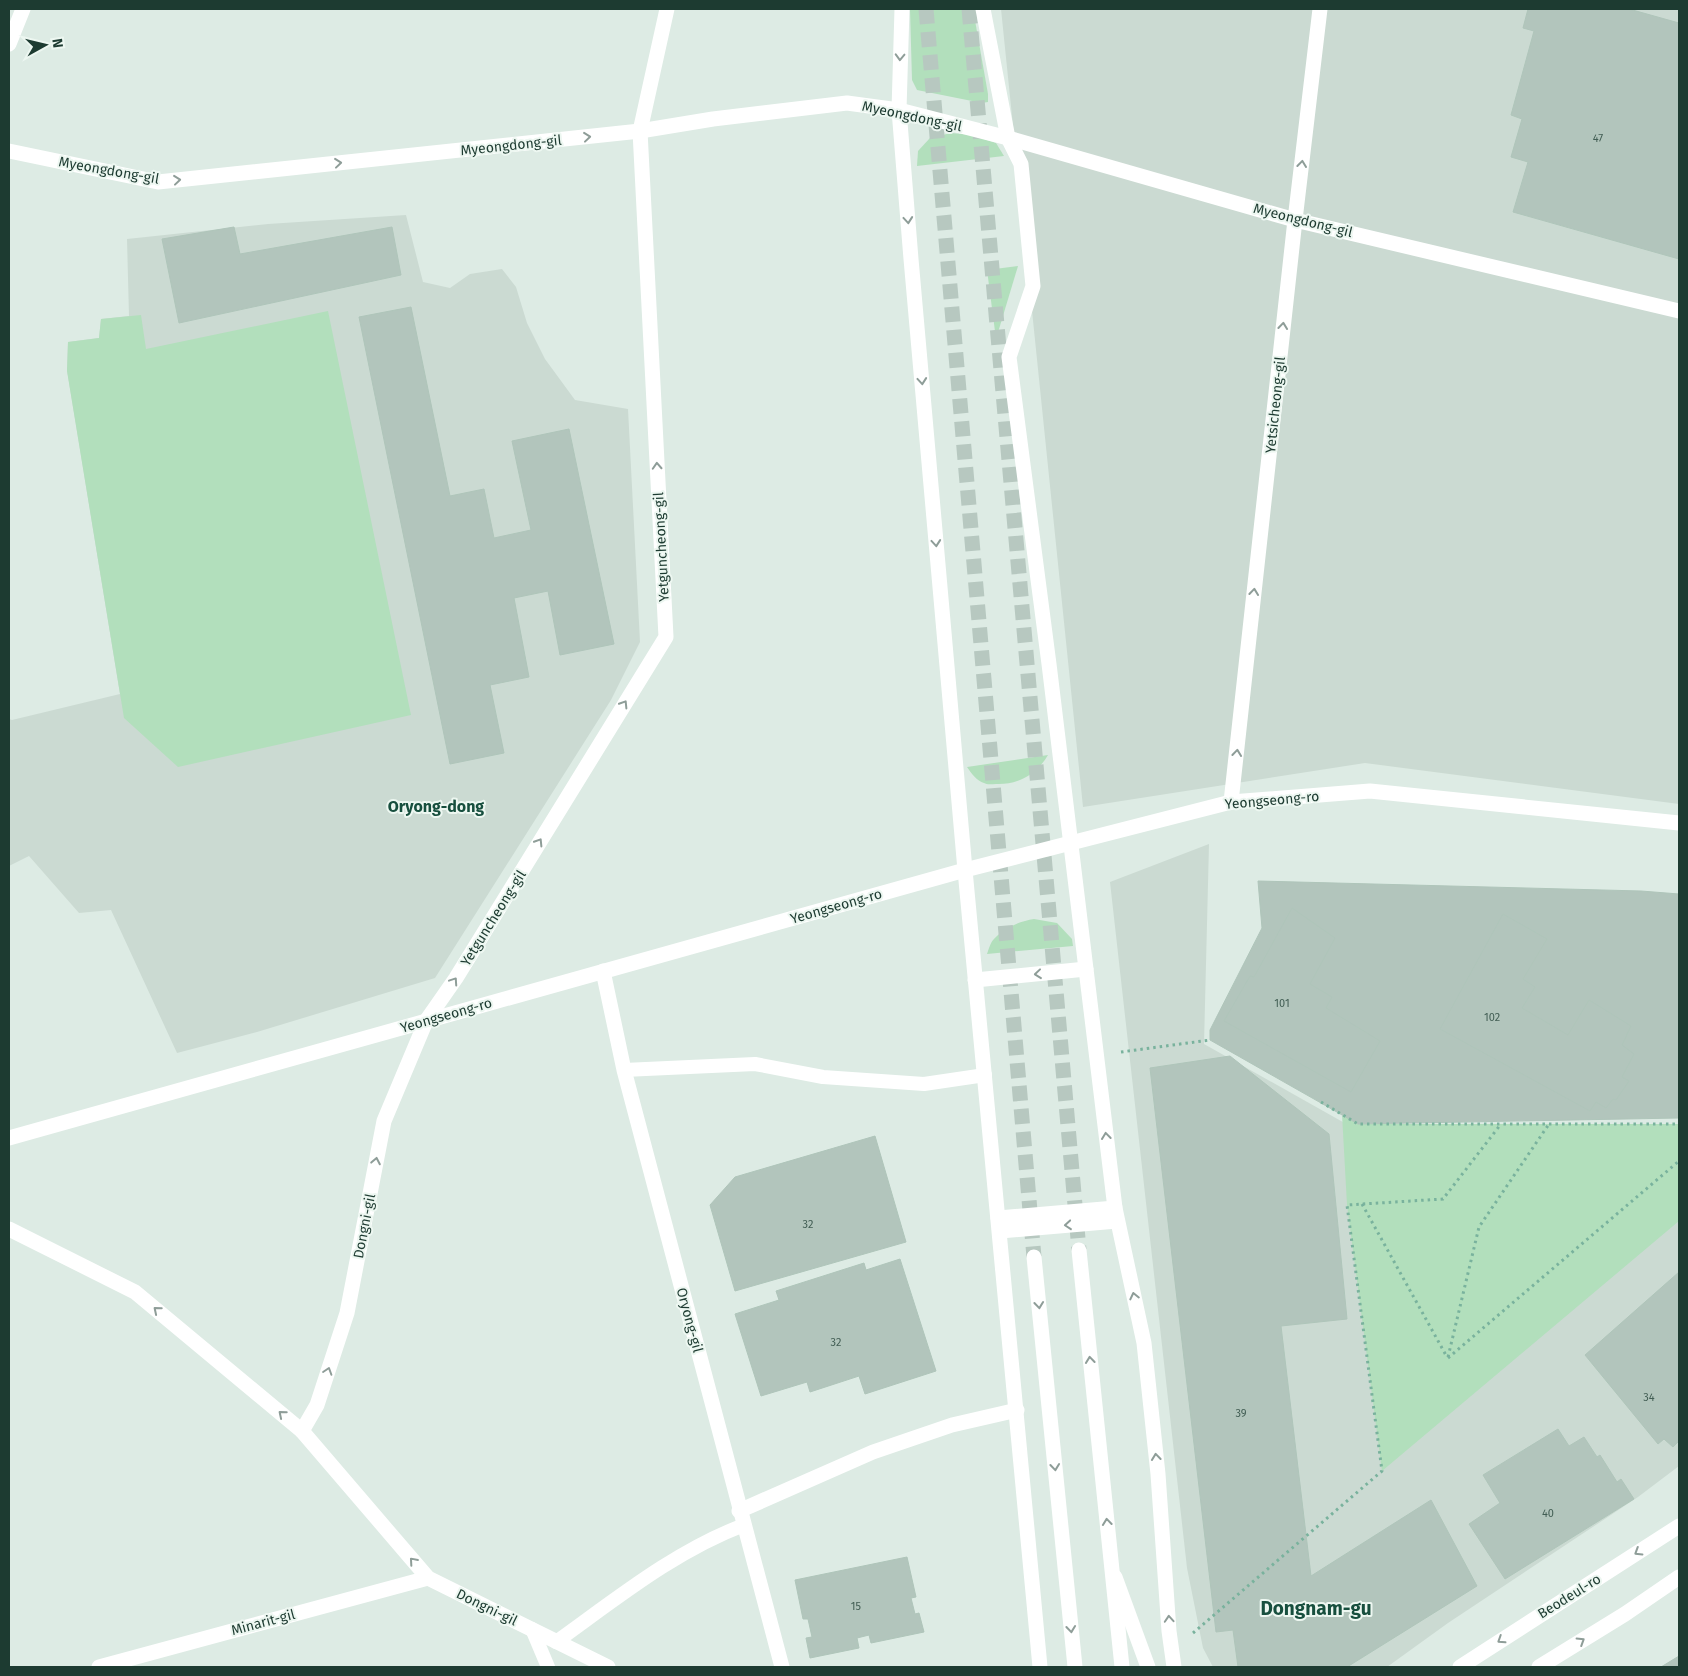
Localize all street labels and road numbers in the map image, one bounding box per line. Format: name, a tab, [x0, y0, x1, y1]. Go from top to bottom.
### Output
street label: Myeongdong-gil	[860, 98, 963, 135]
street label: Myeongdong-gil	[460, 132, 562, 159]
street label: Myeongdong-gil	[57, 153, 160, 188]
street label: Myeongdong-gil	[1252, 200, 1354, 241]
street label: Yetsicheong-gil	[1262, 356, 1289, 454]
street label: Yetguncheong-gil	[650, 492, 673, 602]
street label: Yeongseong-ro	[1224, 788, 1320, 813]
street label: Yetguncheong-gil	[457, 867, 530, 969]
street label: Yeongseong-ro	[788, 885, 884, 928]
street label: Yeongseong-ro	[398, 994, 494, 1037]
street label: Dongni-gil	[350, 1192, 379, 1260]
street label: Oryong-gil	[673, 1286, 706, 1354]
street label: Beodeul-ro	[1535, 1570, 1604, 1623]
street label: Dongni-gil	[453, 1585, 520, 1630]
street label: Minarit-gil	[229, 1606, 297, 1639]

